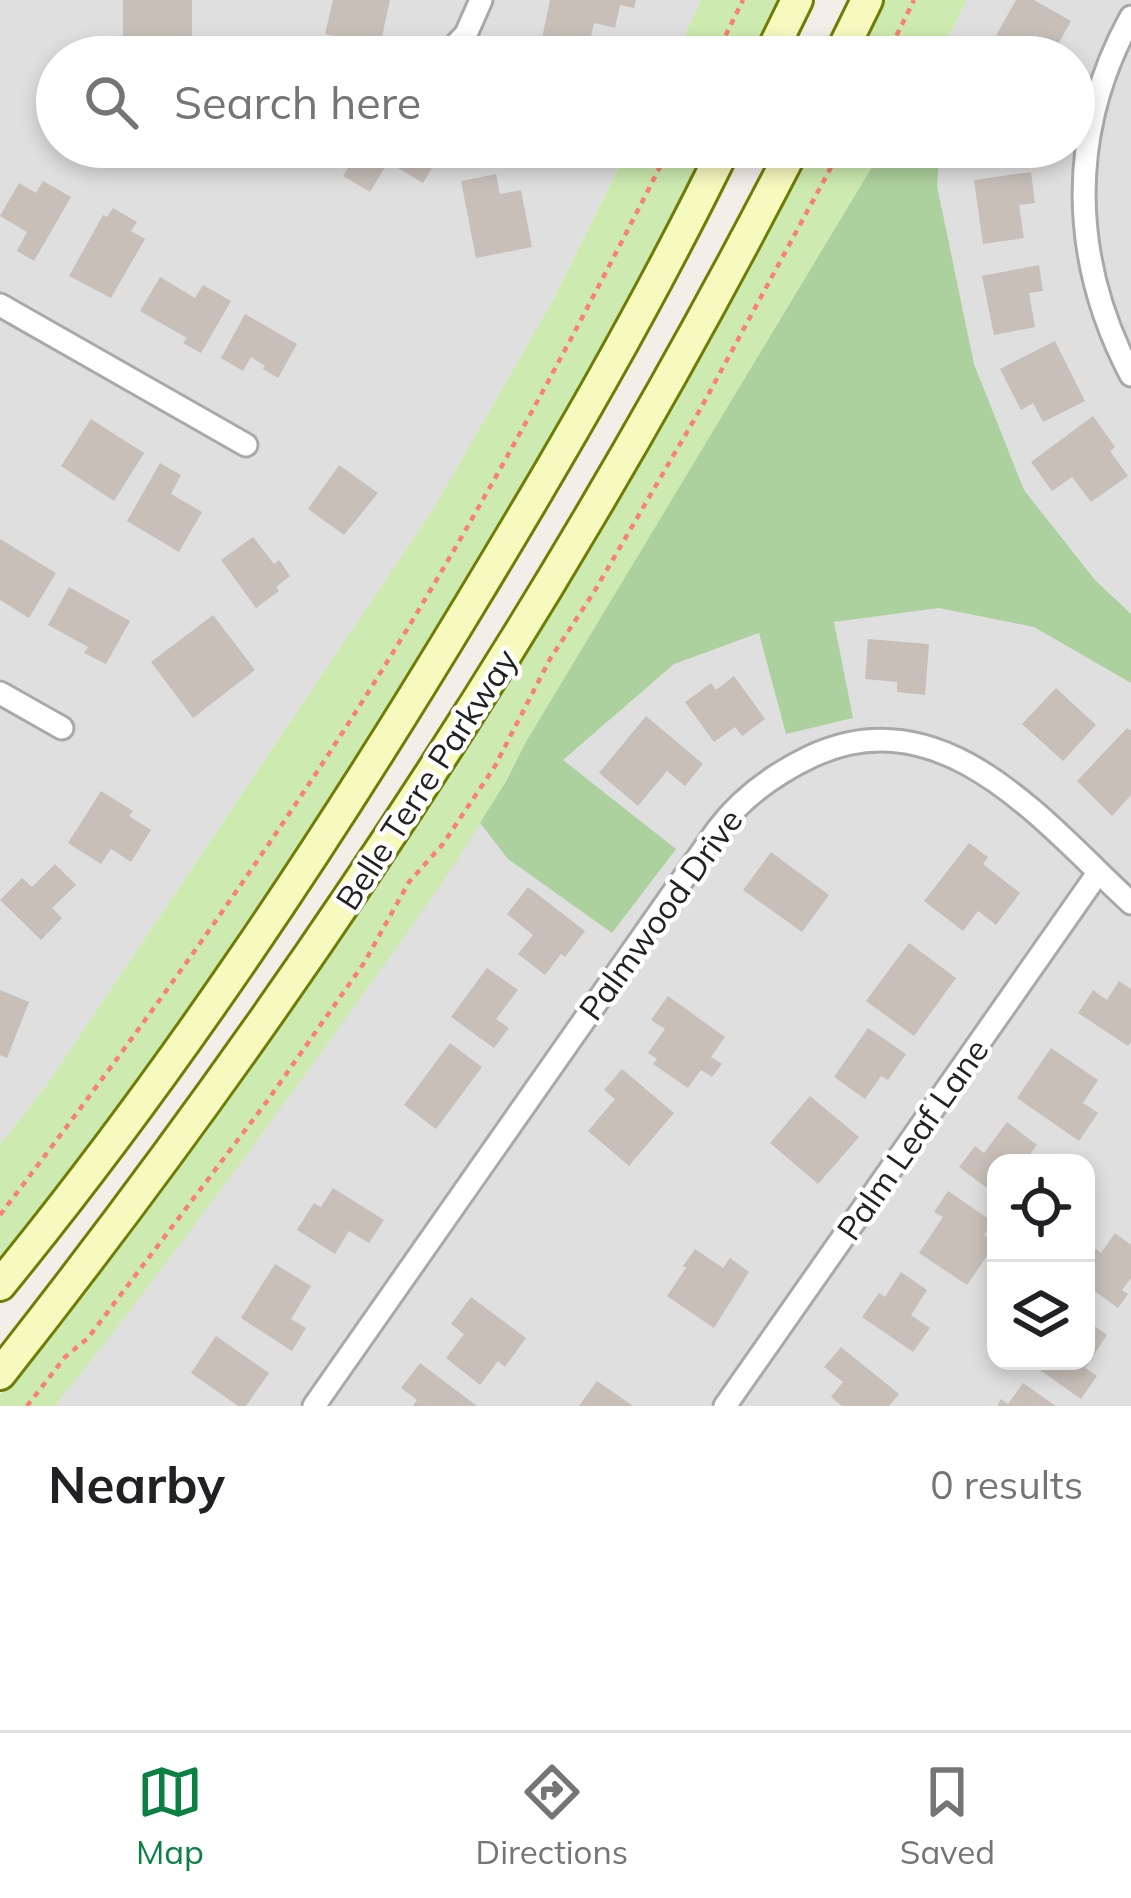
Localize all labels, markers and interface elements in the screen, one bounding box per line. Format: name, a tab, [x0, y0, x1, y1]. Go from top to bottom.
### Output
search box	[36, 36, 1095, 168]
icon: search	[78, 69, 144, 135]
text: Search here	[174, 74, 421, 130]
street label: Belle Terre Parkway	[326, 640, 526, 917]
street label: Palmwood Drive	[570, 800, 750, 1028]
street label: Palm Leaf Lane	[827, 1030, 997, 1248]
map controls	[987, 1154, 1095, 1370]
button: locate	[987, 1154, 1095, 1262]
button: layers	[987, 1262, 1095, 1370]
text: Nearby	[48, 1452, 225, 1516]
text: 0 results	[930, 1460, 1083, 1509]
tab: Map	[136, 1759, 204, 1872]
tab: Directions	[476, 1759, 628, 1872]
tab: Saved	[900, 1759, 995, 1872]

